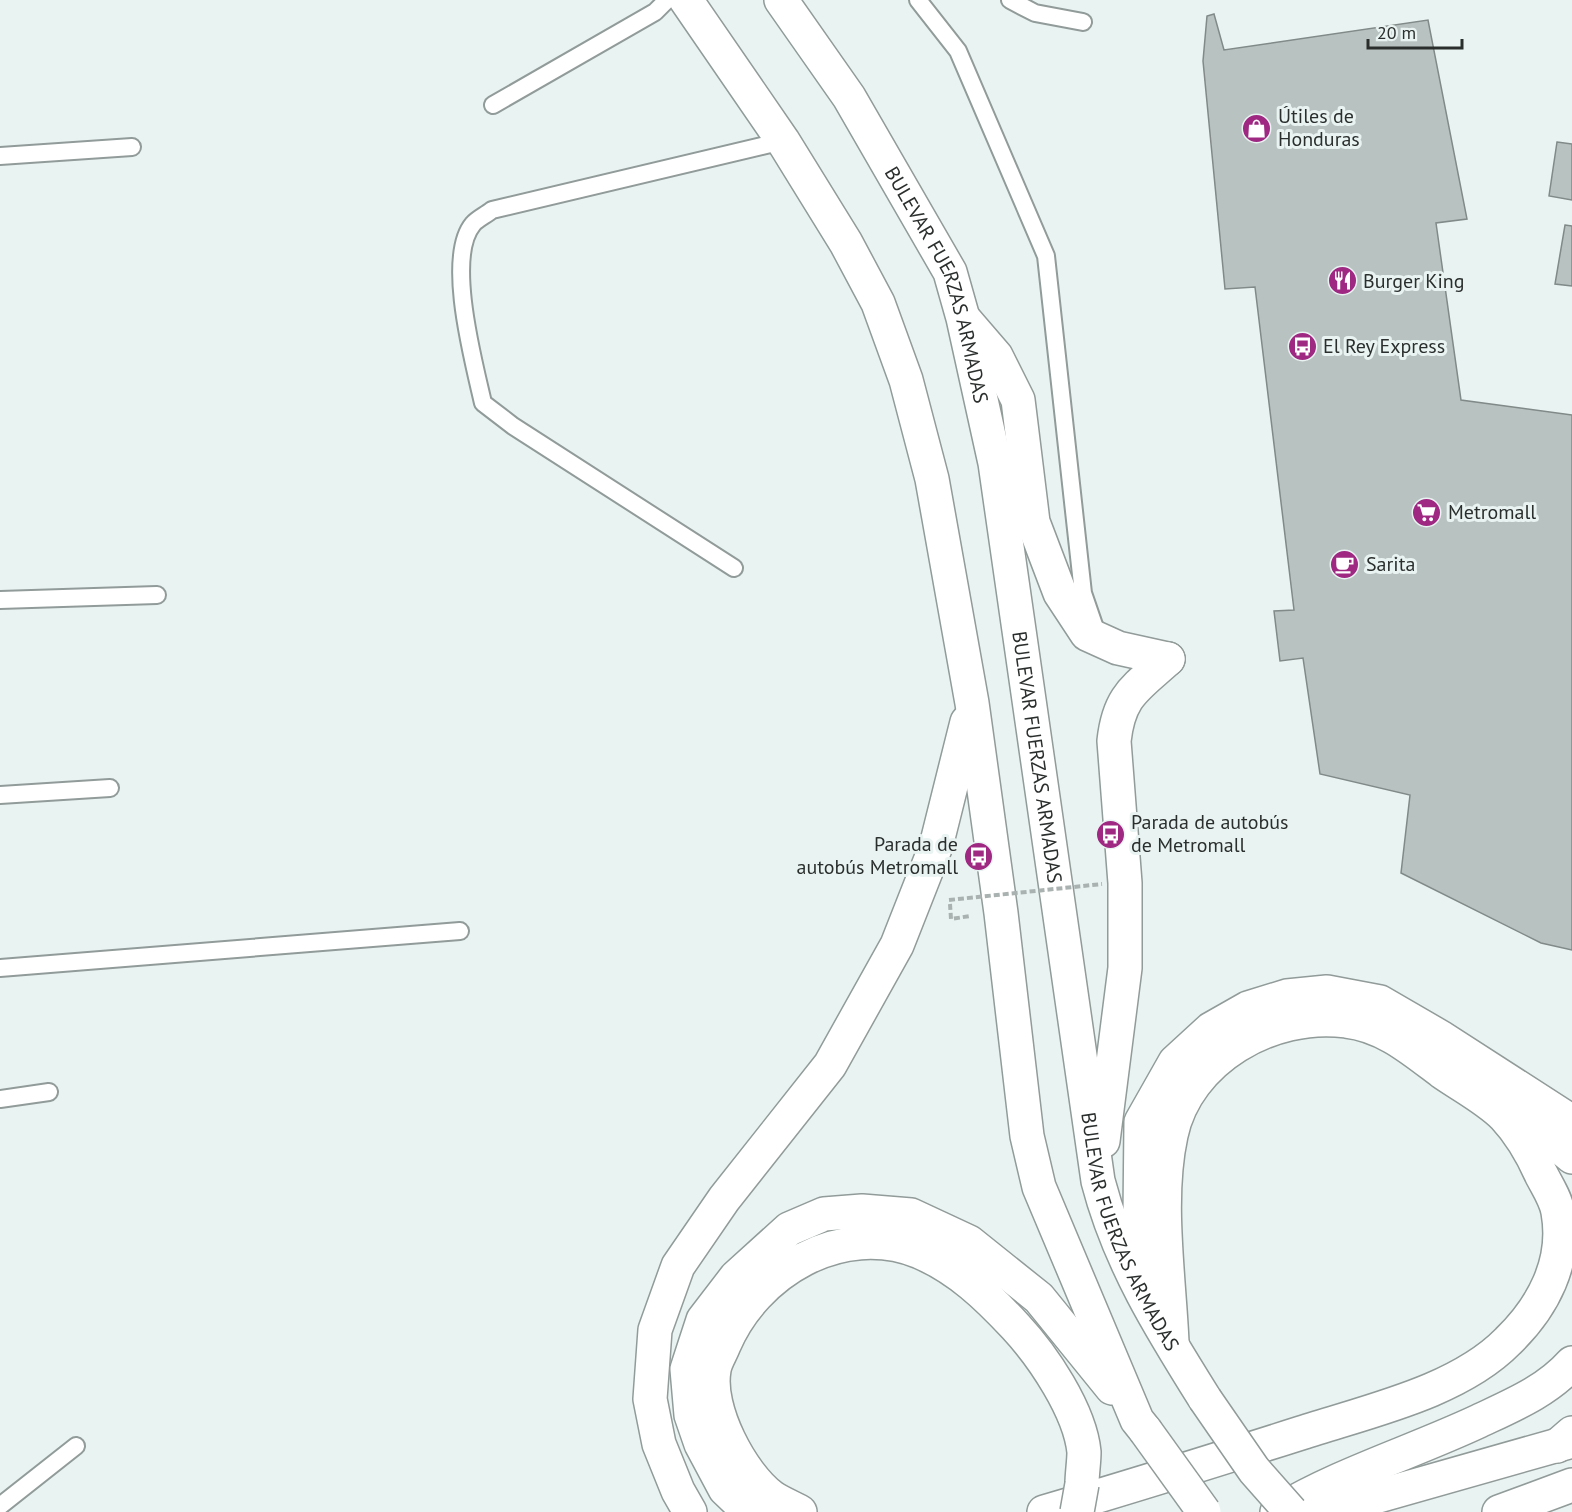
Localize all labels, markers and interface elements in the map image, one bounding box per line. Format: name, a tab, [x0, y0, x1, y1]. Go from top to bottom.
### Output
scale bar	[1368, 12, 1462, 50]
text: 20 m	[1377, 21, 1416, 44]
place label: Útiles de Honduras	[1278, 103, 1360, 152]
shop icon: Útiles de Honduras	[1241, 112, 1273, 144]
street label: BULEVAR FUERZAS ARMADAS	[879, 162, 994, 406]
restaurant icon: Burger King	[1326, 265, 1358, 297]
place label: Burger King	[1363, 268, 1465, 294]
bus stop icon: El Rey Express	[1286, 330, 1318, 362]
place label: El Rey Express	[1323, 333, 1445, 359]
supermarket icon: Metromall	[1411, 496, 1443, 528]
place label: Metromall	[1448, 499, 1536, 525]
cafe icon: Sarita	[1329, 548, 1361, 580]
place label: Sarita	[1366, 551, 1415, 577]
street label: BULEVAR FUERZAS ARMADAS	[1006, 629, 1068, 885]
place label: Parada de autobús de Metromall	[1131, 809, 1288, 858]
bus stop icon: Parada de autobús de Metromall	[1094, 818, 1126, 850]
place label: Parada de autobús Metromall	[797, 831, 958, 880]
bus stop icon: Parada de autobús Metromall	[963, 840, 995, 872]
street label: BULEVAR FUERZAS ARMADAS	[1075, 1110, 1185, 1356]

